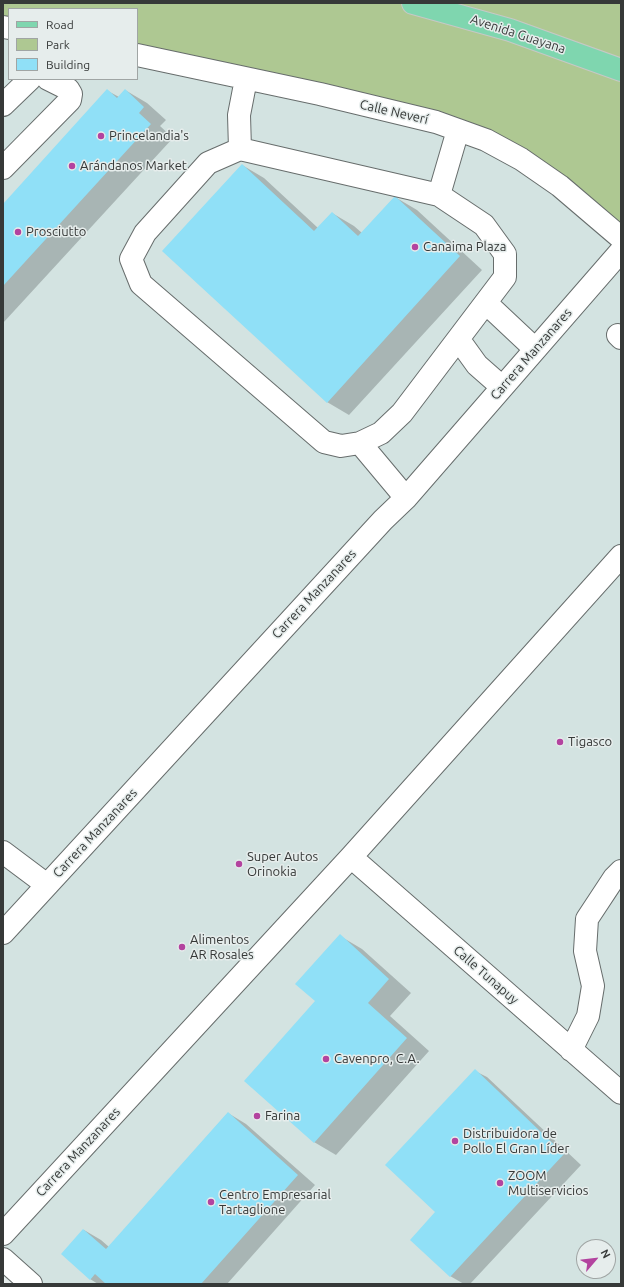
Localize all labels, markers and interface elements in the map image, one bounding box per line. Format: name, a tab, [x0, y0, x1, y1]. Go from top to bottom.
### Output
legend	[8, 8, 138, 80]
street label: Avenida Guayana	[468, 11, 568, 57]
text: Road	[46, 18, 74, 31]
text: Park	[46, 38, 70, 51]
text: Building	[46, 58, 90, 71]
street label: Calle Neverí	[358, 97, 430, 127]
place label: Princelandia's	[109, 128, 189, 144]
marker: Princelandia's	[96, 131, 106, 141]
place label: Arándanos Market	[80, 158, 187, 174]
marker: Arándanos Market	[67, 161, 77, 171]
place label: Prosciutto	[26, 224, 86, 240]
marker: Prosciutto	[13, 227, 23, 237]
place label: Canaima Plaza	[423, 239, 506, 255]
marker: Canaima Plaza	[410, 242, 420, 252]
street label: Carrera Manzanares	[487, 305, 575, 403]
street label: Carrera Manzanares	[269, 546, 359, 642]
place label: Tigasco	[568, 734, 612, 750]
marker: Tigasco	[555, 737, 565, 747]
street label: Carrera Manzanares	[50, 785, 140, 881]
place label: Super Autos Orinokia	[247, 849, 318, 880]
marker: Super Autos Orinokia	[234, 859, 244, 869]
place label: Alimentos AR Rosales	[190, 932, 254, 963]
marker: Alimentos AR Rosales	[177, 942, 187, 952]
street label: Calle Tunapuy	[450, 942, 522, 1008]
place label: Cavenpro, C.A.	[334, 1051, 420, 1067]
marker: Cavenpro, C.A.	[321, 1054, 331, 1064]
street label: Carrera Manzanares	[33, 1104, 123, 1200]
place label: Farina	[265, 1108, 300, 1124]
marker: Farina	[252, 1111, 262, 1121]
place label: Distribuidora de Pollo El Gran Líder	[463, 1126, 569, 1157]
marker: Distribuidora de Pollo El Gran Líder	[450, 1136, 460, 1146]
place label: ZOOM Multiservicios	[508, 1168, 588, 1199]
marker: ZOOM Multiservicios	[495, 1178, 505, 1188]
place label: Centro Empresarial Tartaglione	[219, 1187, 331, 1218]
marker: Centro Empresarial Tartaglione	[206, 1197, 216, 1207]
north arrow	[576, 1239, 616, 1279]
text: N	[598, 1247, 613, 1260]

